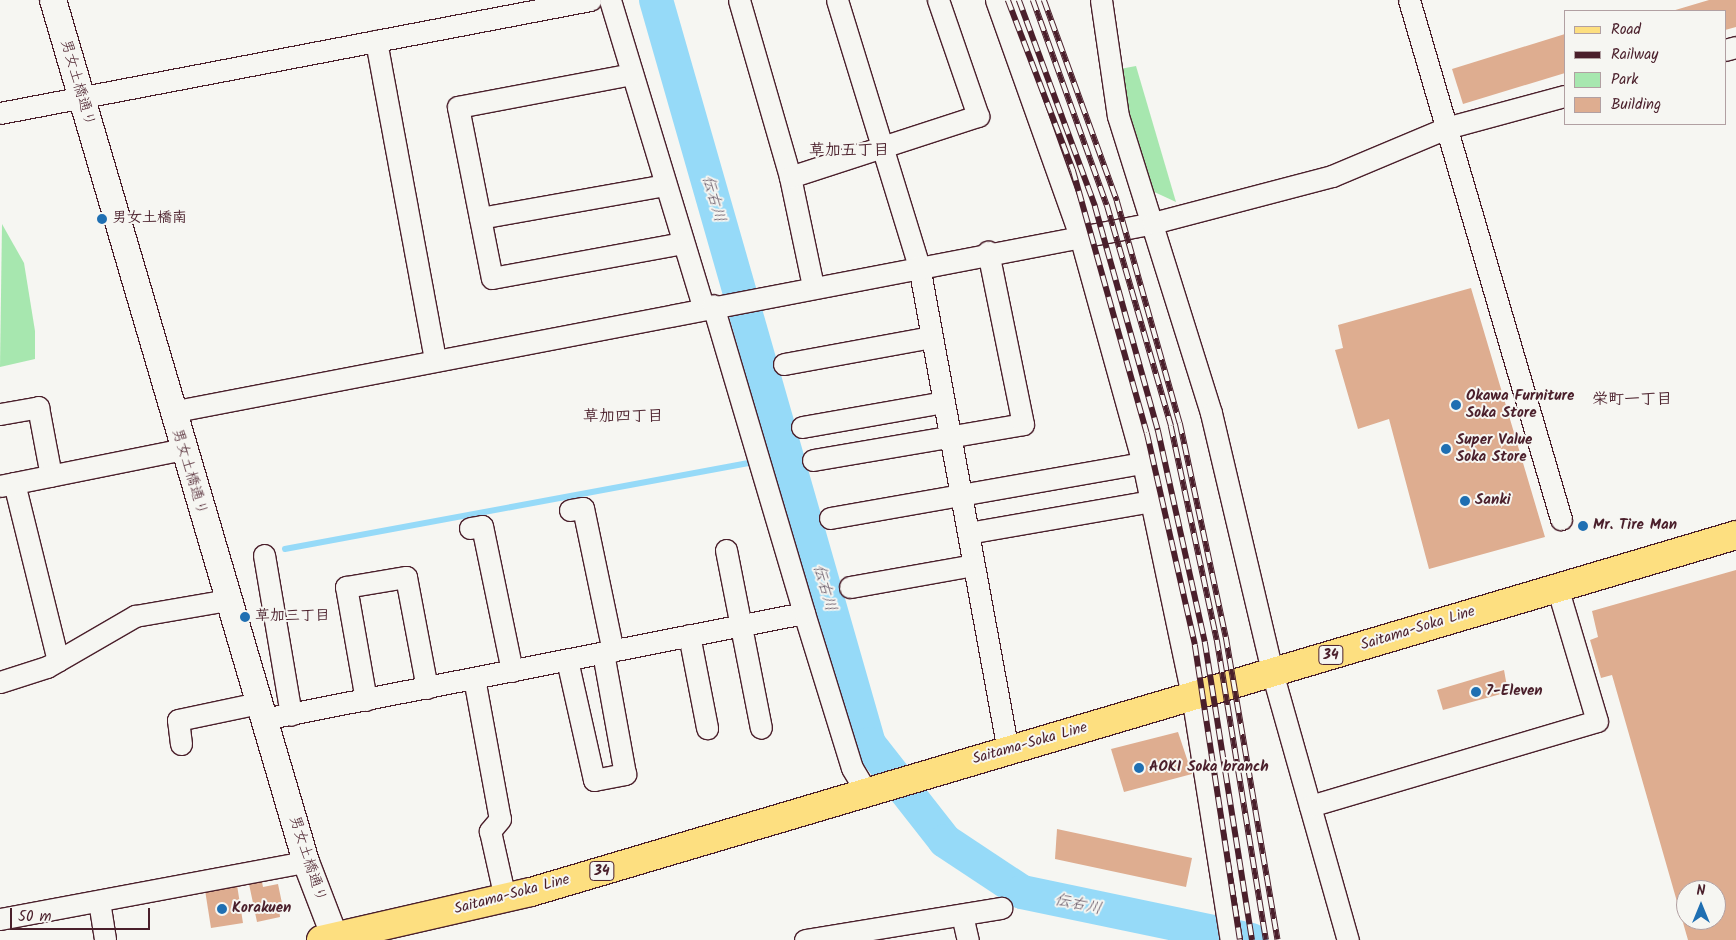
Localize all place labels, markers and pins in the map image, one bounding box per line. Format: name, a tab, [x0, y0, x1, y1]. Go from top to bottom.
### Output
place label: 男女土橋南	[112, 210, 187, 228]
marker: 男女土橋南	[96, 213, 108, 225]
place label: Okawa Furniture Soka Store	[1466, 387, 1574, 422]
marker: Okawa Furniture Soka Store	[1450, 399, 1462, 411]
place label: Super Value Soka Store	[1456, 431, 1532, 466]
marker: Super Value Soka Store	[1440, 443, 1452, 455]
place label: Sanki	[1475, 492, 1511, 510]
marker: Sanki	[1459, 495, 1471, 507]
place label: Mr. Tire Man	[1593, 517, 1677, 535]
marker: Mr. Tire Man	[1577, 520, 1589, 532]
place label: 草加三丁目	[255, 608, 330, 626]
marker: 草加三丁目	[239, 611, 251, 623]
place label: 7-Eleven	[1486, 683, 1543, 701]
marker: 7-Eleven	[1470, 686, 1482, 698]
place label: AOKI Soka branch	[1149, 759, 1269, 777]
marker: AOKI Soka branch	[1133, 762, 1145, 774]
place label: Korakuen	[232, 900, 291, 918]
marker: Korakuen	[216, 903, 228, 915]

